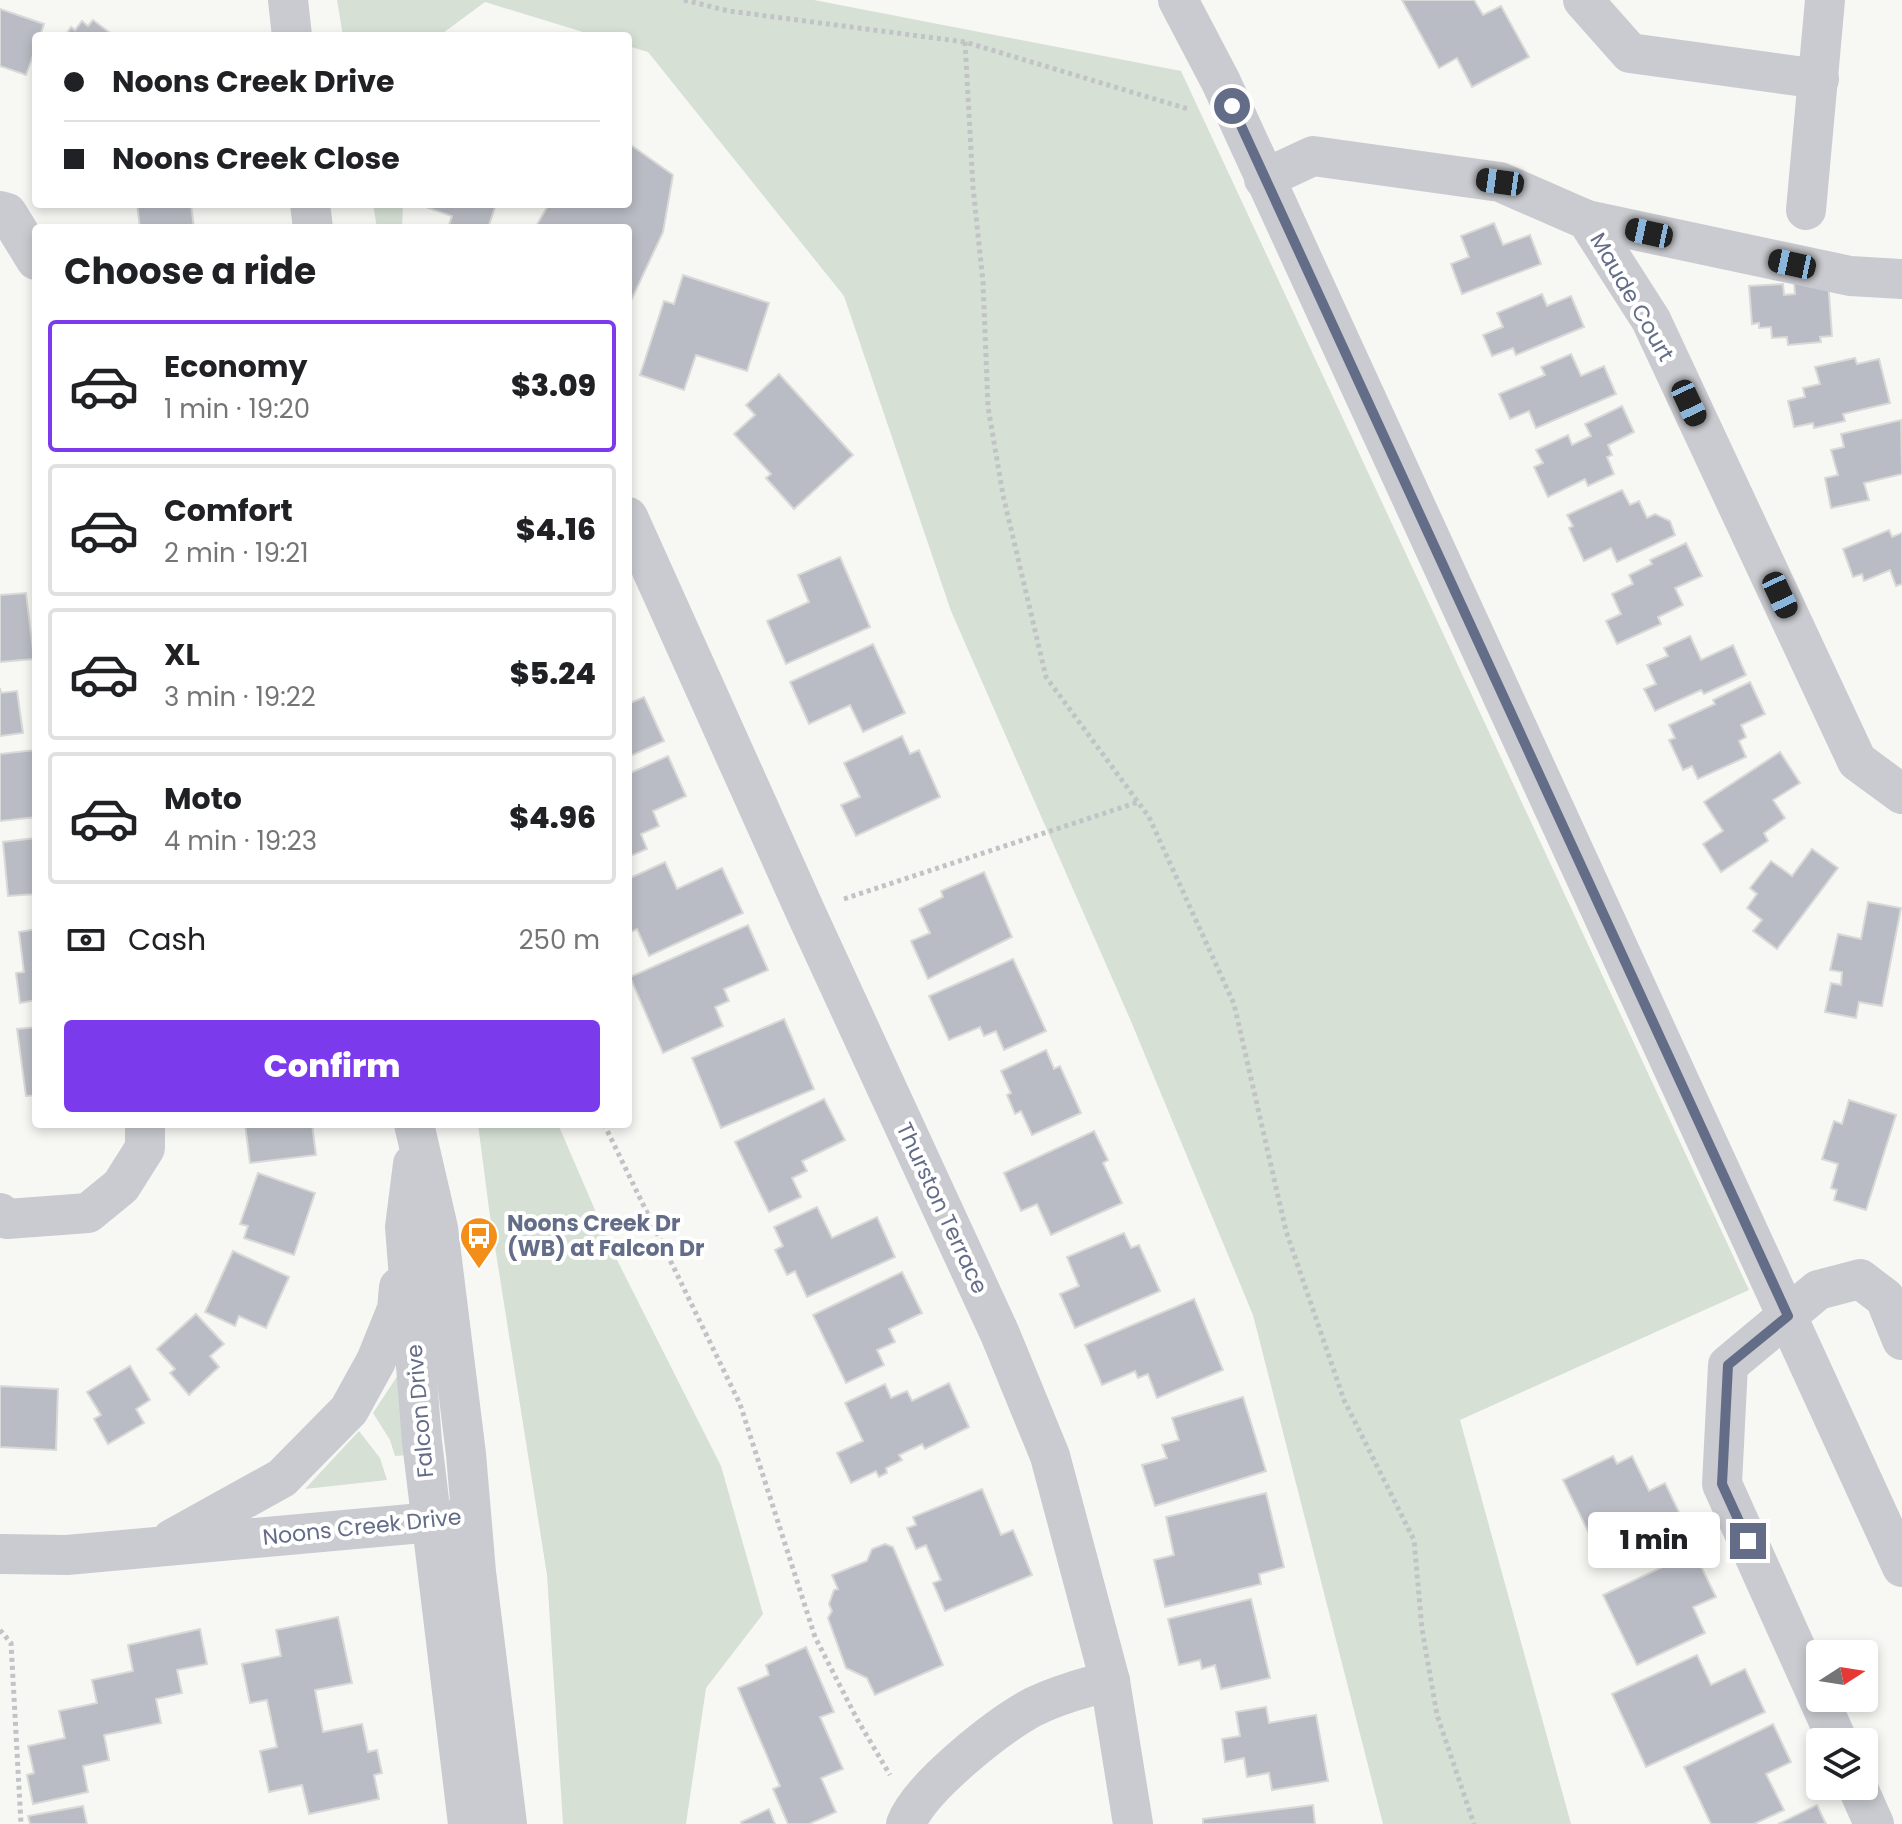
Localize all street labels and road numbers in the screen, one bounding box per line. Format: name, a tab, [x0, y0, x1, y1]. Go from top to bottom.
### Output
street label: Maude Court	[1583, 227, 1681, 367]
street label: Thurston Terrace	[889, 1117, 995, 1299]
street label: Falcon Drive	[399, 1343, 441, 1479]
street label: Noons Creek Drive	[261, 1501, 463, 1553]

